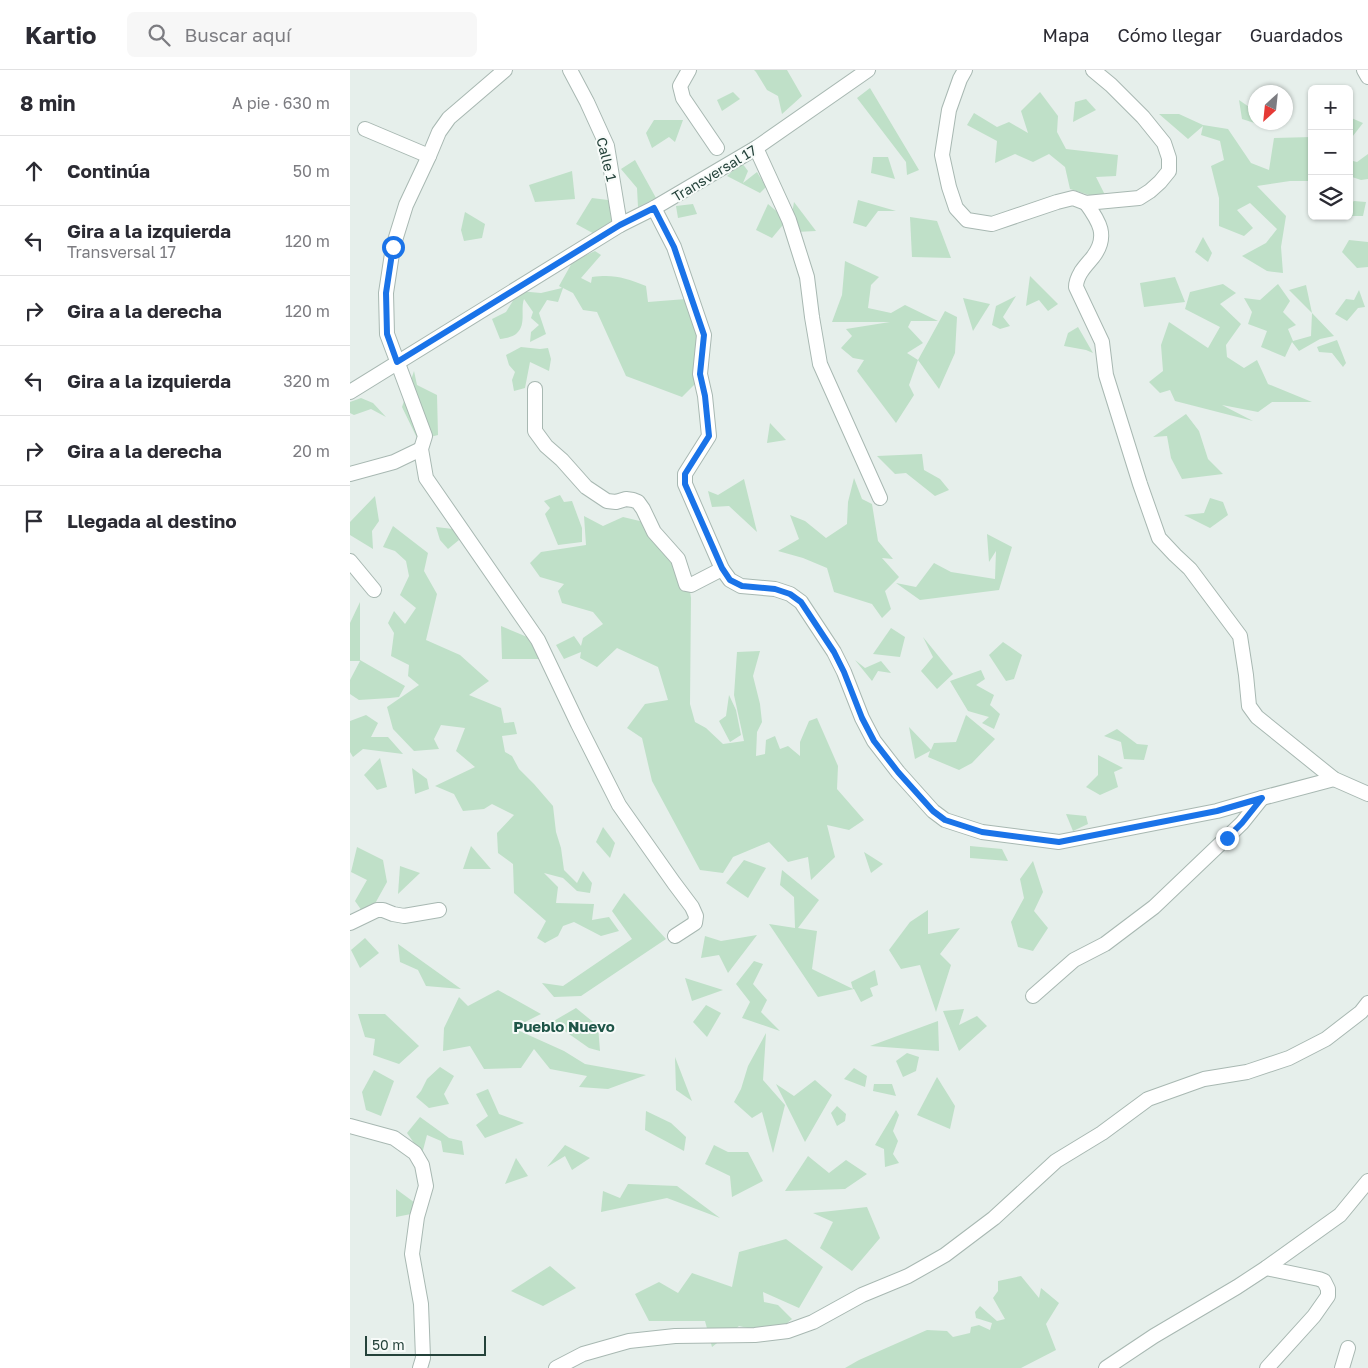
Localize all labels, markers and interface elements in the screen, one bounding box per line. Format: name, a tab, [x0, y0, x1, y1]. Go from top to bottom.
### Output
search box	[127, 12, 477, 57]
text: Kartio	[25, 20, 97, 49]
icon: search	[145, 21, 173, 49]
text: Buscar aquí	[185, 23, 291, 46]
text: Mapa	[1043, 24, 1089, 46]
text: Cómo llegar	[1117, 24, 1222, 46]
text: Guardados	[1250, 24, 1343, 46]
north arrow	[1248, 85, 1293, 130]
map controls	[1308, 85, 1353, 220]
button: +	[1308, 85, 1353, 130]
text: 8 min	[20, 90, 76, 116]
text: A pie · 630 m	[232, 93, 330, 113]
button: −	[1308, 130, 1353, 175]
street label: Calle 1	[593, 135, 621, 183]
street label: Transversal 17	[669, 141, 759, 205]
icon: ahead	[20, 157, 48, 185]
text: Continúa	[67, 159, 150, 182]
text: 50 m	[293, 161, 330, 181]
button: layers	[1308, 175, 1353, 220]
text: Gira a la izquierda	[67, 219, 231, 242]
icon: left	[20, 227, 48, 255]
text: 120 m	[285, 231, 330, 251]
route start	[382, 236, 405, 259]
text: Transversal 17	[67, 242, 176, 262]
icon: right	[20, 297, 48, 325]
text: Gira a la derecha	[67, 299, 222, 322]
text: 120 m	[285, 301, 330, 321]
icon: left	[20, 367, 48, 395]
text: Gira a la izquierda	[67, 369, 231, 392]
text: 320 m	[283, 371, 330, 391]
icon: right	[20, 437, 48, 465]
text: Gira a la derecha	[67, 439, 222, 462]
text: 20 m	[293, 441, 330, 461]
icon: arrive	[20, 507, 48, 535]
text: Llegada al destino	[67, 509, 237, 532]
route end	[1216, 827, 1239, 850]
district label: Pueblo Nuevo	[513, 1017, 615, 1035]
scale bar	[365, 1333, 486, 1356]
text: 50 m	[372, 1336, 405, 1353]

